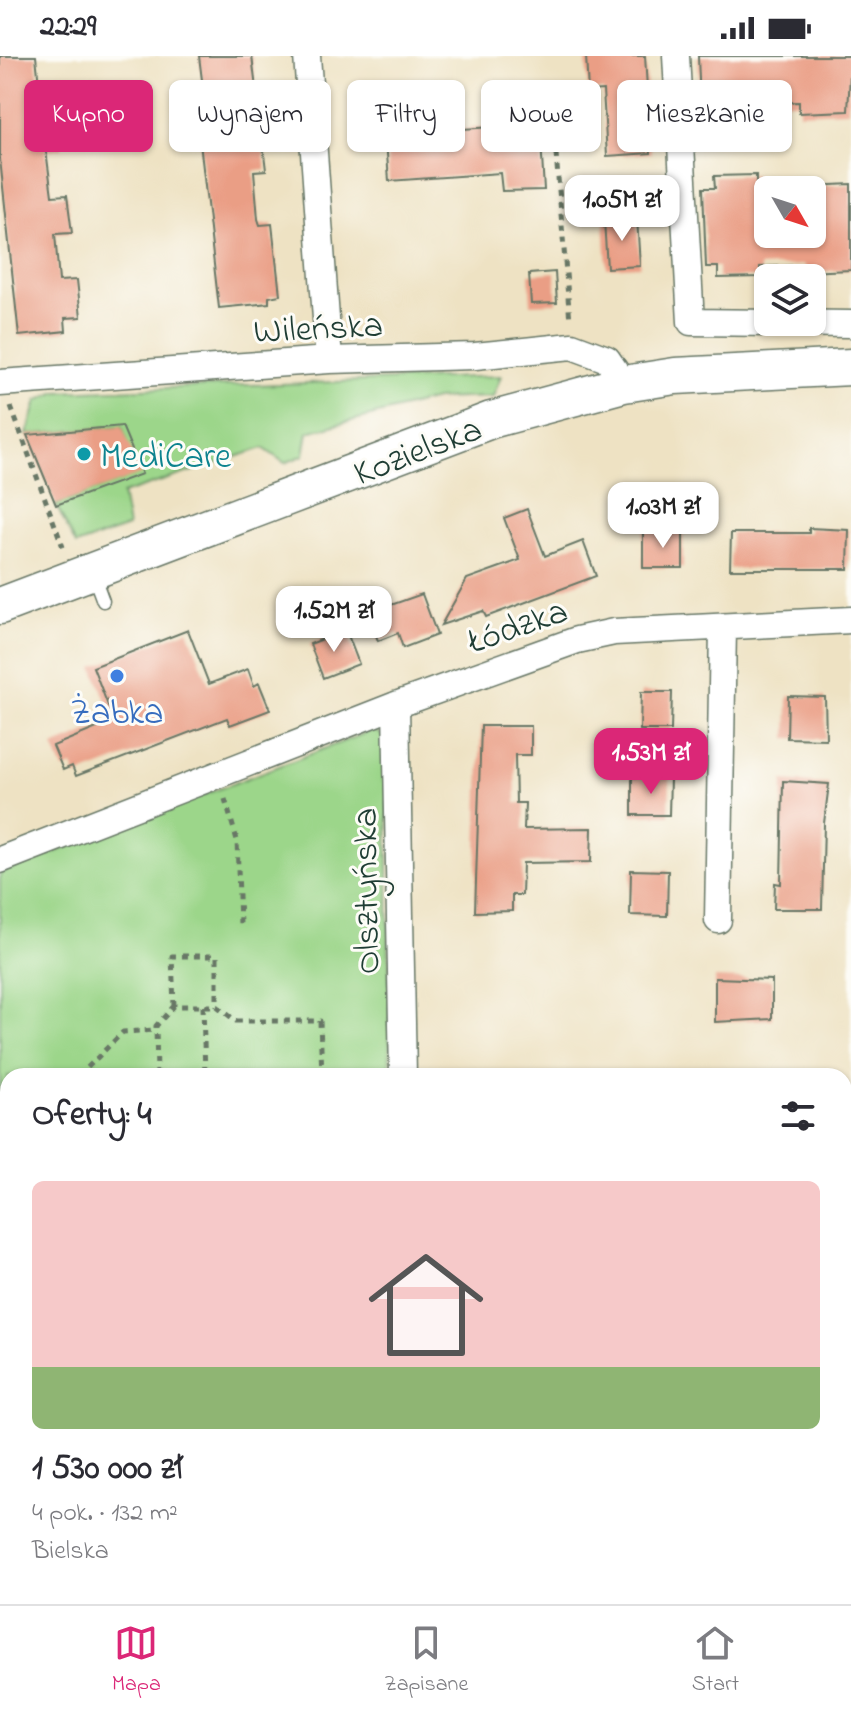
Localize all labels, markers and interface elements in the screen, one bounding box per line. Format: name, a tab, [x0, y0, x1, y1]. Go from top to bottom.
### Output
text: 22:29	[40, 6, 96, 50]
chip: Kupno	[24, 80, 153, 152]
chip: Wynajem	[169, 80, 331, 152]
chip: Filtry	[347, 80, 465, 152]
chip: Nowe	[481, 80, 601, 152]
chip: Mieszkanie	[617, 80, 792, 152]
pin: 1.05M zł	[539, 175, 705, 243]
north arrow	[754, 176, 826, 248]
map controls	[754, 176, 826, 336]
text: 1.05M zł	[583, 182, 661, 220]
button: layers	[754, 264, 826, 336]
street label: Wileńska	[252, 301, 384, 360]
street label: Kozielska	[347, 405, 490, 502]
place label: MediCare	[100, 432, 232, 485]
marker: MediCare	[75, 445, 93, 463]
pin: 1.03M zł	[580, 482, 746, 550]
text: 1.03M zł	[626, 489, 700, 527]
pin: 1.52M zł	[251, 586, 417, 654]
street label: Łódzka	[460, 587, 576, 670]
text: 1.52M zł	[294, 593, 374, 631]
marker: Żabka	[108, 667, 126, 685]
place label: Żabka	[70, 688, 164, 741]
pin: 1.53M zł	[568, 728, 734, 796]
text: 1.53M zł	[612, 735, 690, 773]
street label: Olsztyńska	[341, 807, 396, 975]
text: Oferty: 4	[32, 1091, 152, 1141]
icon: filters	[776, 1094, 820, 1138]
icon: home	[354, 1233, 498, 1377]
text: 1 530 000 zł	[32, 1445, 183, 1495]
text: 4 pok. · 132 m²	[32, 1495, 178, 1533]
text: Bielska	[32, 1533, 109, 1571]
tab: Mapa	[112, 1621, 161, 1701]
tab: Zapisane	[384, 1621, 468, 1701]
tab: Start	[692, 1621, 739, 1701]

